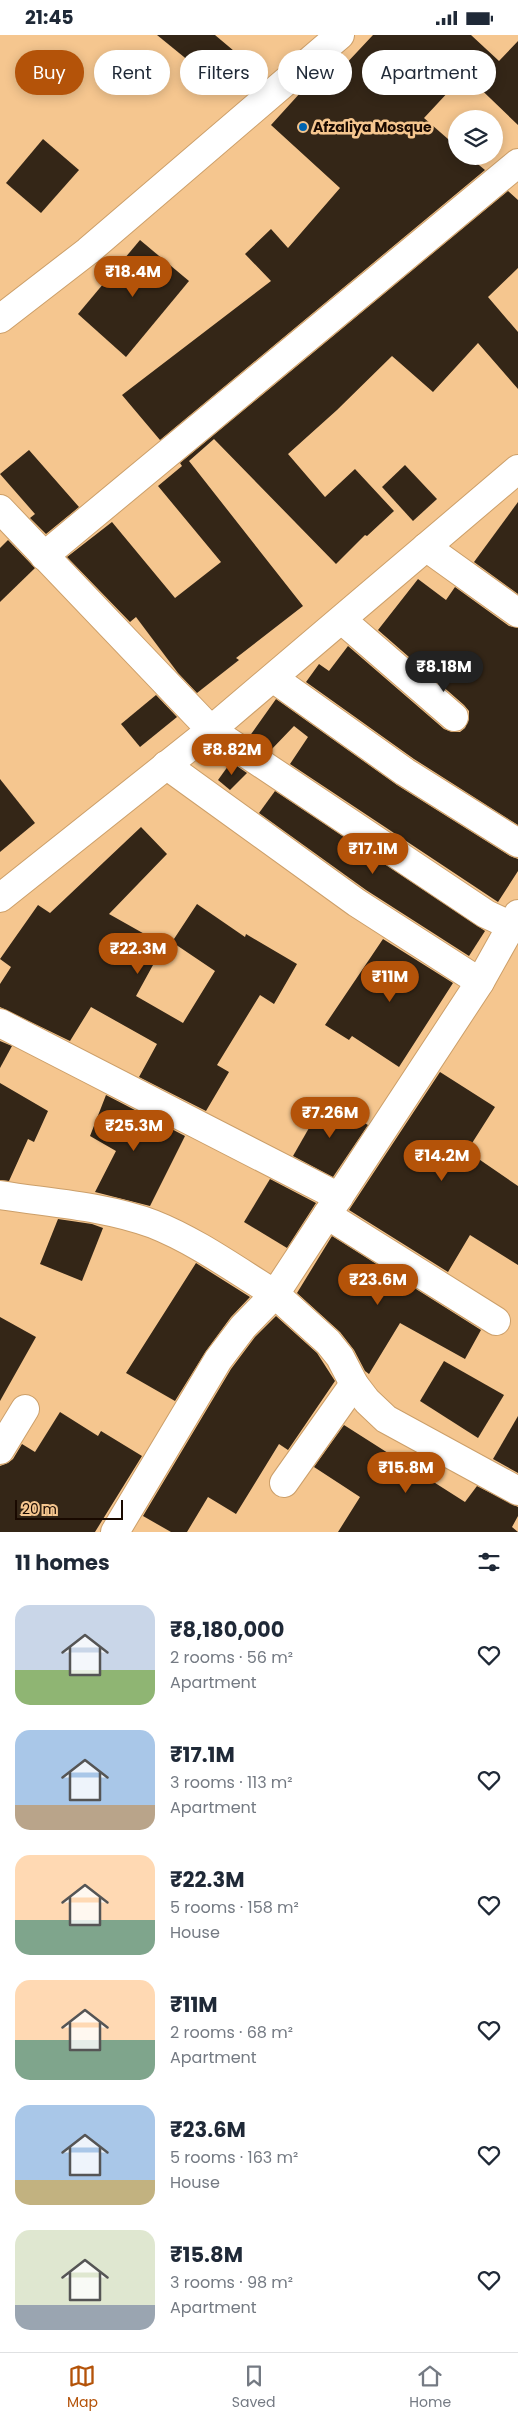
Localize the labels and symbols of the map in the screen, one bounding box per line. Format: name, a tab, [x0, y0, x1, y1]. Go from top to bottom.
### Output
place label: Afzaliya Mosque	[313, 117, 432, 137]
marker: Afzaliya Mosque	[297, 121, 309, 133]
pin: ₹18.4M	[92, 255, 174, 298]
pin: ₹8.18M	[403, 651, 485, 693]
pin: ₹8.82M	[191, 733, 273, 776]
pin: ₹17.1M	[332, 833, 414, 875]
pin: ₹22.3M	[97, 933, 179, 975]
pin: ₹11M	[360, 961, 420, 1003]
pin: ₹7.26M	[289, 1097, 371, 1139]
pin: ₹25.3M	[93, 1109, 175, 1152]
pin: ₹14.2M	[401, 1139, 483, 1182]
pin: ₹23.6M	[337, 1263, 419, 1306]
pin: ₹15.8M	[365, 1451, 447, 1494]
scale bar	[15, 1497, 122, 1520]

